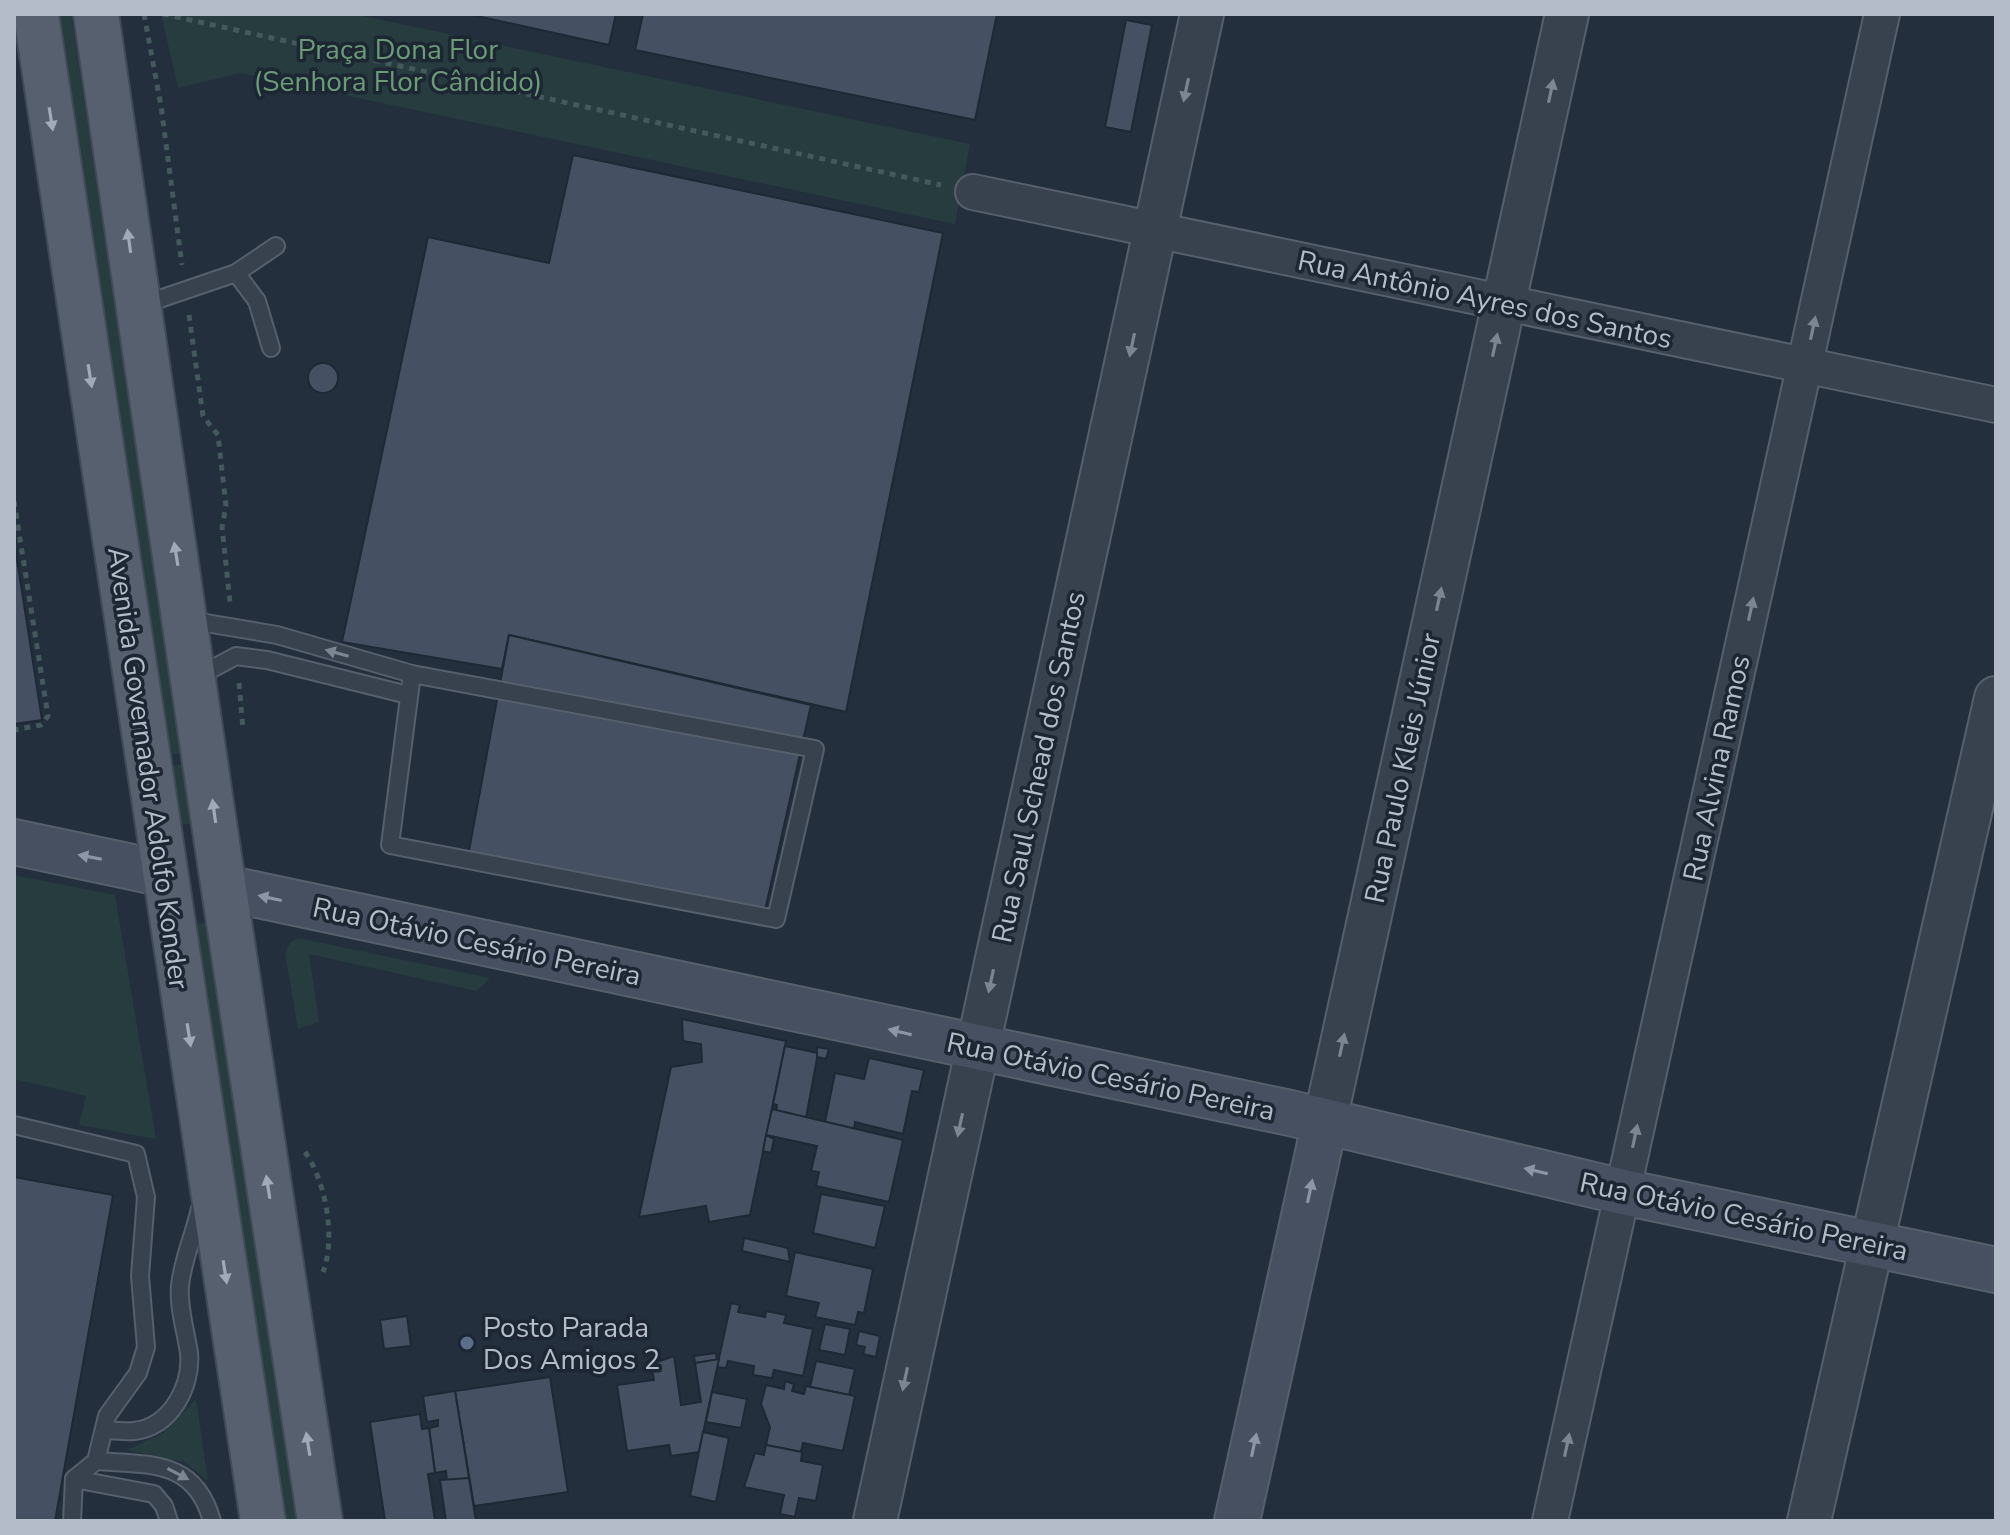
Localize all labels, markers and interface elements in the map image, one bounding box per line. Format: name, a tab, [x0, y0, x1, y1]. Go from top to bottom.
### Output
park label: Praça Dona Flor (Senhora Flor Cândido)	[253, 31, 543, 101]
one-way arrow	[1179, 78, 1192, 103]
one-way arrow	[1545, 79, 1558, 104]
one-way arrow	[45, 107, 58, 132]
one-way arrow	[122, 228, 135, 253]
street label: Rua Antônio Ayres dos Santos	[1294, 242, 1676, 358]
one-way arrow	[1807, 315, 1820, 340]
one-way arrow	[1125, 332, 1138, 357]
one-way arrow	[1489, 333, 1502, 358]
one-way arrow	[85, 364, 97, 389]
one-way arrow	[169, 541, 182, 566]
street label: Avenida Governador Adolfo Konder	[98, 545, 198, 992]
one-way arrow	[1433, 587, 1446, 612]
street label: Rua Saul Schead dos Santos	[983, 588, 1095, 946]
one-way arrow	[1745, 596, 1758, 621]
street label: Rua Paulo Kleis Júnior	[1356, 630, 1450, 907]
one-way arrow	[324, 646, 349, 658]
street label: Rua Alvina Ramos	[1674, 652, 1759, 885]
one-way arrow	[207, 798, 220, 823]
one-way arrow	[77, 851, 102, 863]
street label: Rua Otávio Cesário Pereira	[309, 889, 644, 995]
one-way arrow	[258, 891, 283, 904]
one-way arrow	[984, 969, 997, 994]
one-way arrow	[183, 1022, 196, 1047]
street label: Rua Otávio Cesário Pereira	[943, 1024, 1278, 1130]
one-way arrow	[887, 1025, 912, 1038]
one-way arrow	[1336, 1032, 1349, 1057]
one-way arrow	[953, 1113, 966, 1138]
one-way arrow	[1629, 1124, 1642, 1149]
street label: Rua Otávio Cesário Pereira	[1576, 1164, 1911, 1270]
one-way arrow	[1524, 1165, 1549, 1177]
one-way arrow	[261, 1174, 274, 1199]
one-way arrow	[1304, 1178, 1317, 1203]
one-way arrow	[219, 1260, 232, 1285]
place label: Posto Parada Dos Amigos 2	[483, 1309, 660, 1379]
marker: Posto Parada Dos Amigos 2	[458, 1334, 476, 1352]
one-way arrow	[898, 1367, 911, 1392]
one-way arrow	[301, 1431, 313, 1456]
one-way arrow	[1248, 1432, 1261, 1457]
one-way arrow	[1561, 1432, 1574, 1457]
one-way arrow	[167, 1467, 190, 1480]

